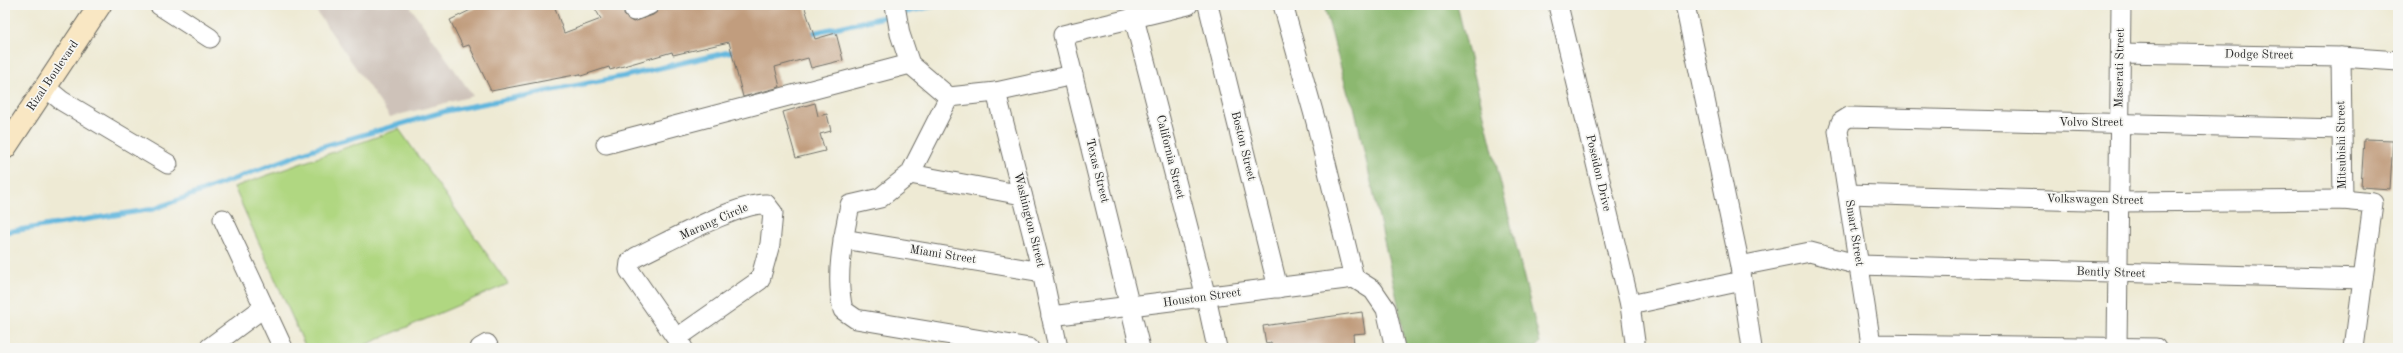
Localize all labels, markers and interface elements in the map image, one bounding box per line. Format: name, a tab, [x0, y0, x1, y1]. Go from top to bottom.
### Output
street label: Maserati Street	[2113, 28, 2127, 108]
street label: Rizal Boulevard	[25, 39, 81, 113]
street label: Dodge Street	[2225, 48, 2293, 62]
street label: Mitsubishi Street	[2335, 101, 2349, 189]
street label: Boston Street	[1229, 110, 1257, 182]
street label: California Street	[1154, 114, 1186, 200]
street label: Volvo Street	[2059, 117, 2123, 129]
street label: Poseidon Drive	[1583, 133, 1613, 213]
street label: Texas Street	[1083, 138, 1111, 204]
street label: Washington Street	[1011, 171, 1047, 269]
street label: Volkswagen Street	[2046, 193, 2144, 207]
street label: Smart Street	[1843, 199, 1865, 267]
street label: Marang Circle	[678, 201, 750, 242]
street label: Miami Street	[909, 244, 977, 266]
street label: Bently Street	[2076, 266, 2146, 280]
street label: Houston Street	[1162, 287, 1242, 309]

